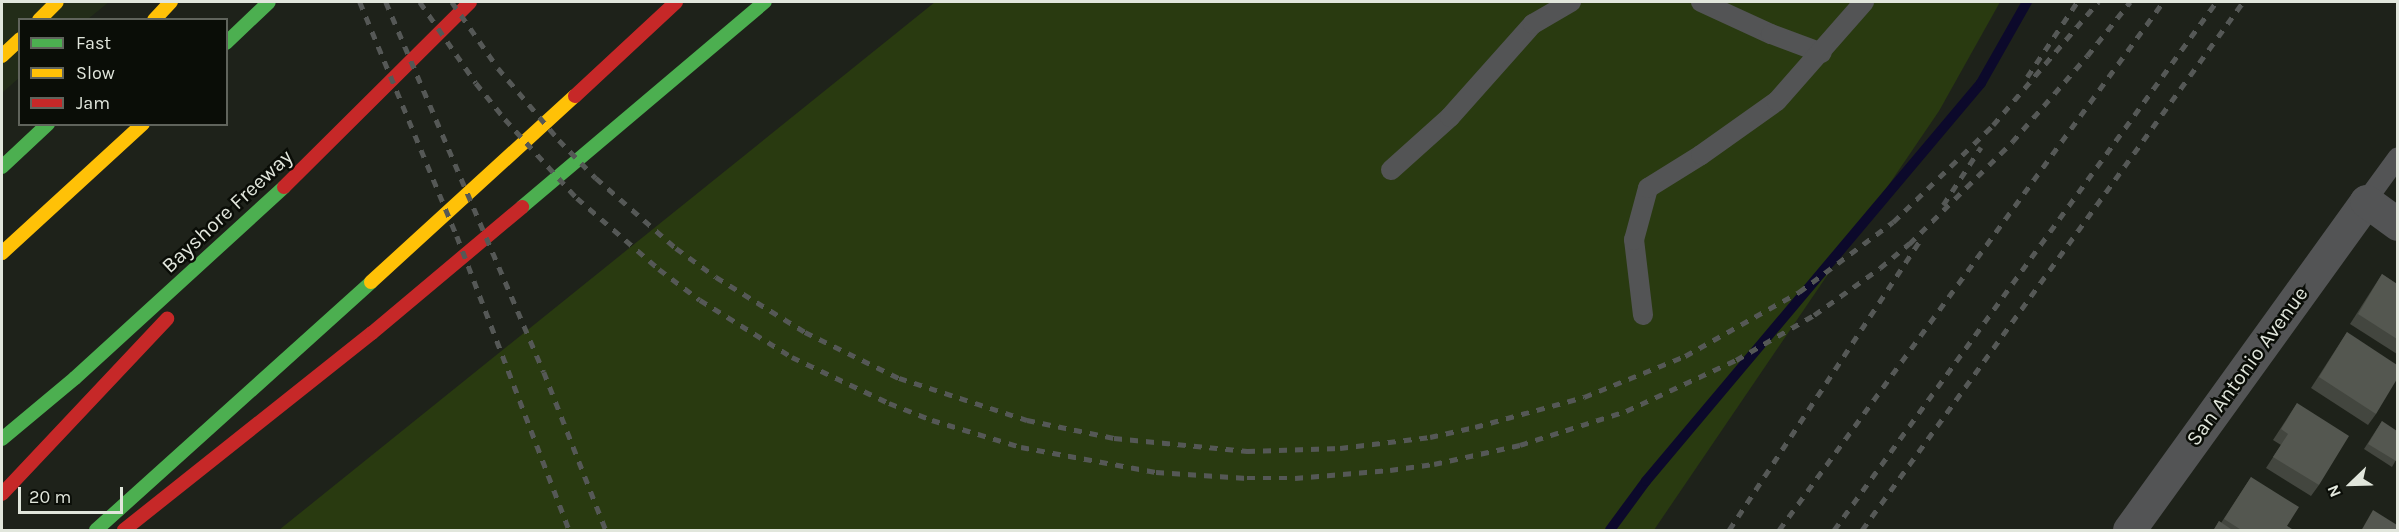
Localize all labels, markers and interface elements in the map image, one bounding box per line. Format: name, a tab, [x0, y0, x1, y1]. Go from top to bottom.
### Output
legend	[18, 18, 228, 126]
text: Fast	[76, 32, 111, 54]
text: Slow	[76, 62, 115, 84]
text: Jam	[76, 92, 110, 114]
street label: Bayshore Freeway	[156, 144, 298, 278]
street label: San Antonio Avenue	[2181, 282, 2313, 450]
north arrow	[2321, 454, 2381, 514]
scale bar	[21, 475, 126, 513]
text: N	[2323, 482, 2345, 500]
text: 20 m	[29, 486, 71, 508]

